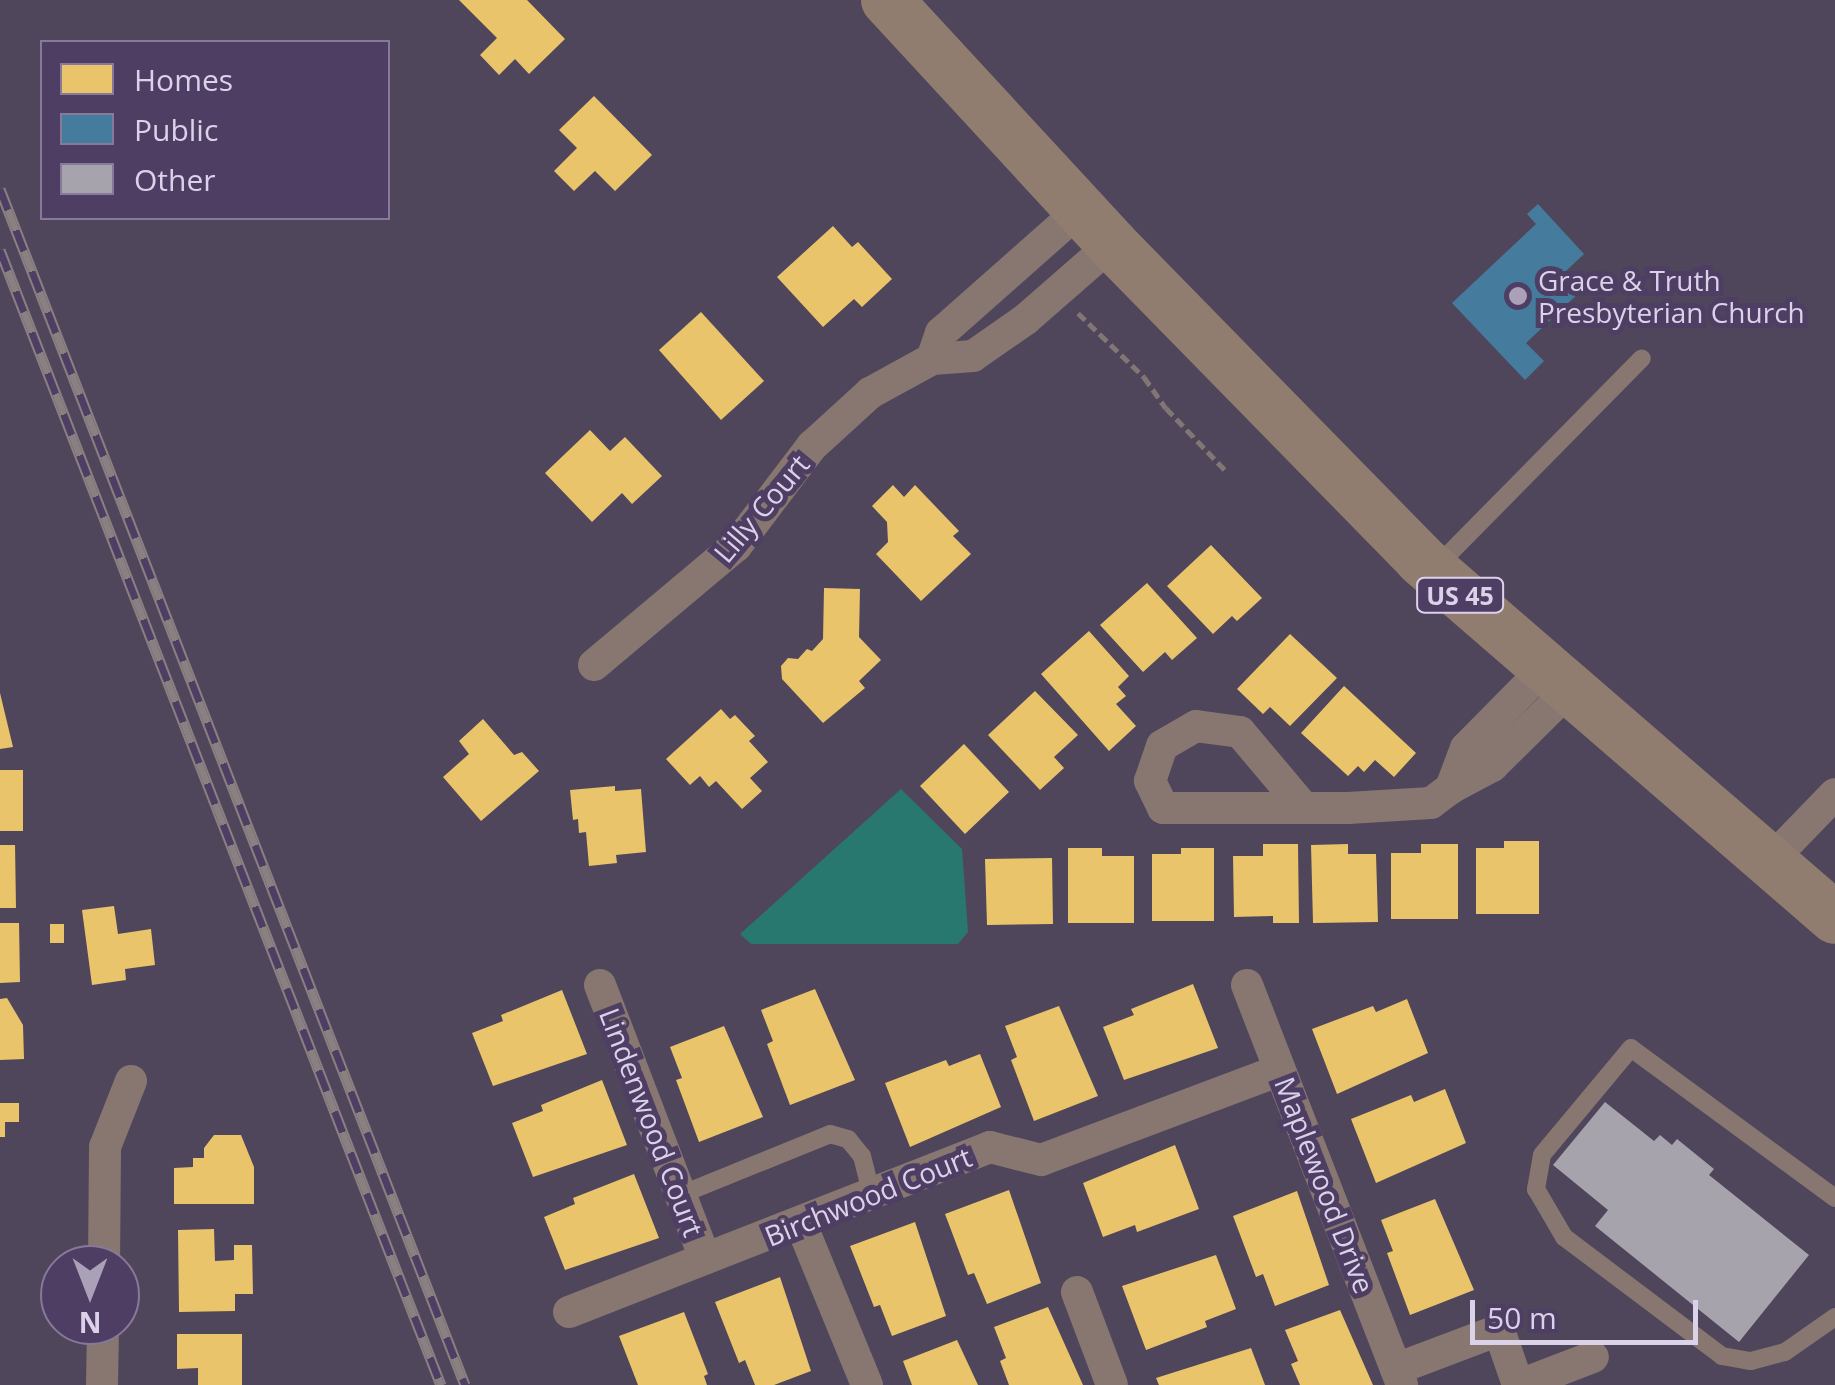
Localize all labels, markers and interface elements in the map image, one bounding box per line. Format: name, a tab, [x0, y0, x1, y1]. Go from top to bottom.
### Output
legend	[40, 40, 390, 220]
text: Homes	[134, 59, 233, 100]
text: Public	[134, 109, 218, 150]
text: Other	[134, 159, 216, 200]
place label: Grace & Truth Presbyterian Church	[1538, 263, 1805, 329]
marker: Grace & Truth Presbyterian Church	[1507, 285, 1529, 307]
street label: Lilly Court	[706, 447, 816, 569]
road number: US 45	[1415, 575, 1505, 615]
street label: Lindenwood Court	[593, 1003, 711, 1241]
street label: Maplewood Drive	[1268, 1072, 1382, 1298]
street label: Birchwood Court	[760, 1139, 976, 1253]
north arrow	[40, 1245, 140, 1345]
scale bar	[1475, 1280, 1702, 1342]
text: 50 m	[1487, 1297, 1557, 1338]
text: N	[79, 1304, 101, 1342]

